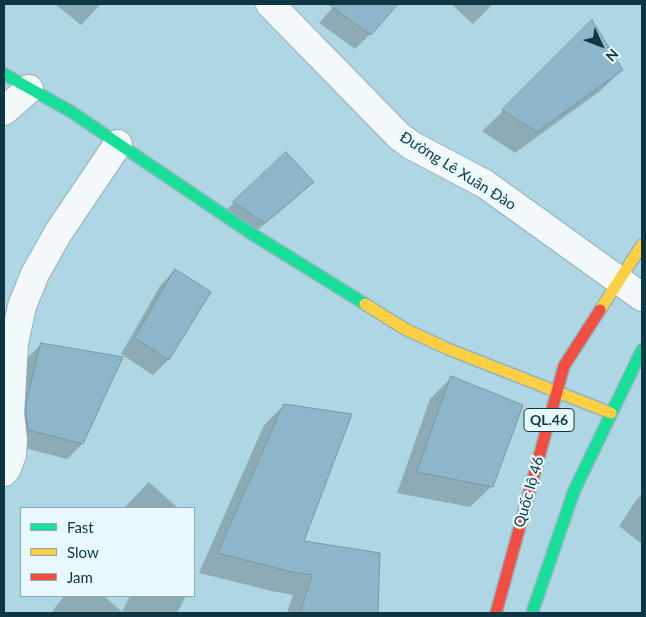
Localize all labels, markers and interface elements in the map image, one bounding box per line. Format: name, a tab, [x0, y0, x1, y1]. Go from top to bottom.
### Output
north arrow	[576, 20, 626, 70]
text: N	[602, 46, 622, 65]
street label: Đường Lê Xuân Đào	[397, 128, 519, 214]
road number: QL.46	[524, 408, 574, 432]
street label: Quốc lộ 46	[510, 454, 548, 530]
legend	[20, 507, 195, 597]
text: Fast	[67, 518, 94, 536]
text: Slow	[67, 543, 99, 561]
text: Jam	[67, 568, 93, 586]

